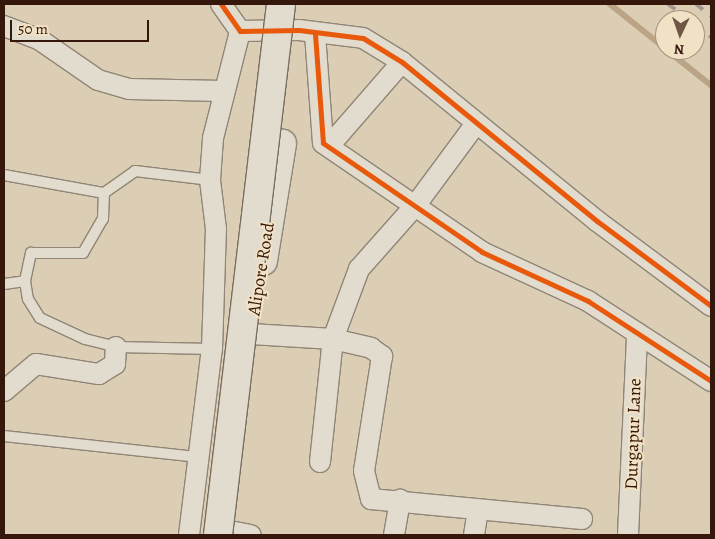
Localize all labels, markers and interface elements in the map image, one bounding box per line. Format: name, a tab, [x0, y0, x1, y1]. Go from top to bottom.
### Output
scale bar	[12, 10, 151, 42]
north arrow	[655, 10, 705, 60]
text: 50 m	[18, 19, 48, 39]
text: N	[674, 40, 685, 59]
street label: Alipore Road	[243, 221, 279, 317]
street label: Durgapur Lane	[620, 378, 646, 490]

